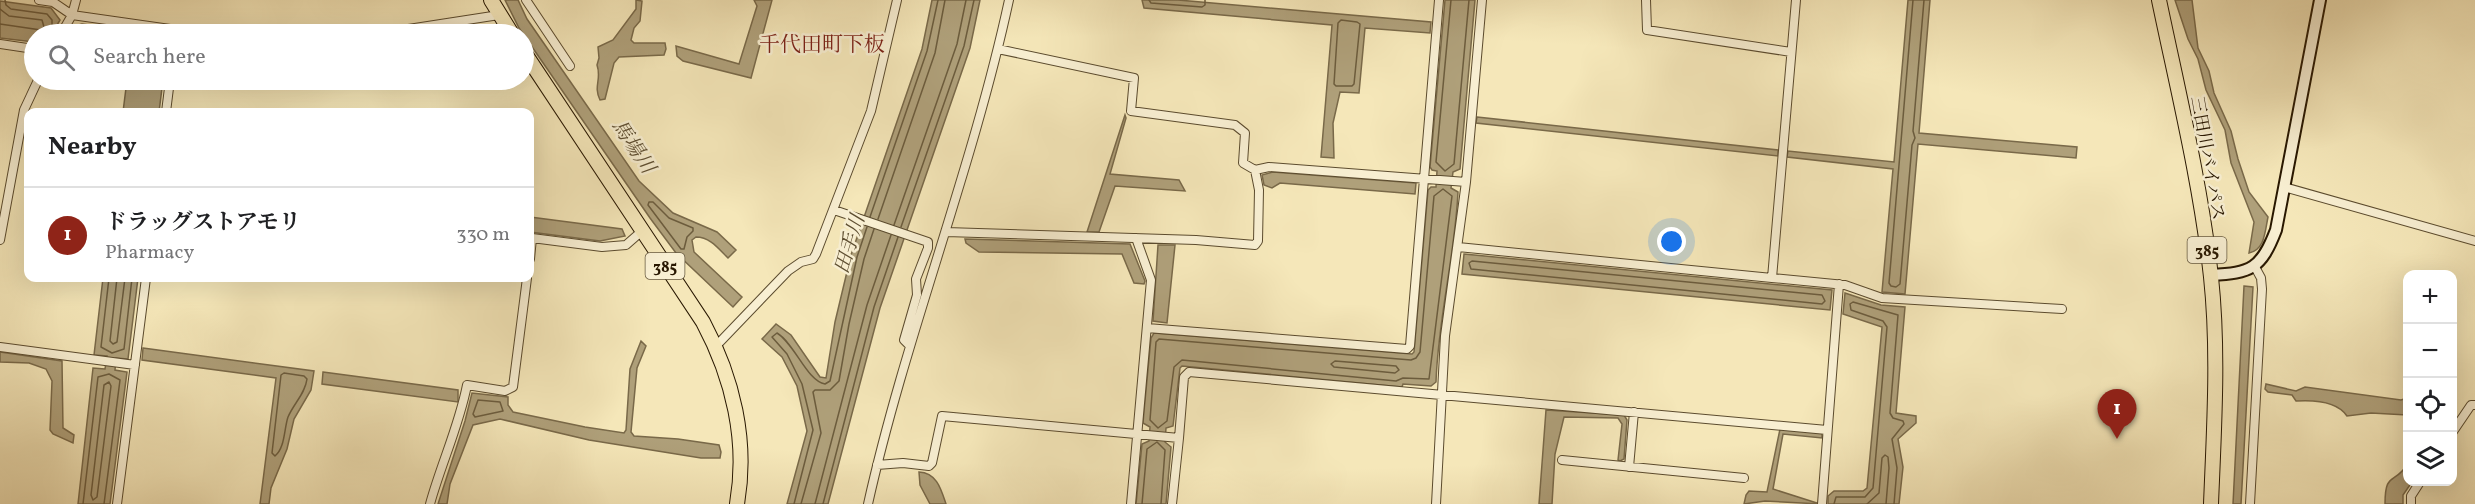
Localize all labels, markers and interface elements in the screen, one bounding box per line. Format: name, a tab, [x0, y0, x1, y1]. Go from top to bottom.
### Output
search box	[24, 24, 534, 90]
district label: 千代田町下板	[759, 31, 885, 60]
icon: search	[45, 41, 78, 74]
text: Search here	[93, 42, 206, 73]
street label: 三田川バイパス	[2183, 94, 2230, 222]
water label: 馬場川	[604, 114, 662, 181]
text: Nearby	[48, 129, 137, 165]
text: ドラッグストアモリ	[105, 208, 301, 239]
water label: 田手川	[829, 210, 874, 277]
text: 1	[63, 221, 72, 249]
text: 330 m	[456, 221, 510, 249]
your location	[1657, 227, 1686, 256]
road number: 385	[2188, 237, 2226, 263]
text: Pharmacy	[105, 239, 194, 267]
road number: 385	[646, 253, 684, 279]
map controls	[2403, 270, 2457, 486]
button: +	[2403, 270, 2457, 324]
button: −	[2403, 324, 2457, 378]
button: locate	[2403, 378, 2457, 432]
pin: 1	[2098, 390, 2136, 439]
button: layers	[2403, 432, 2457, 486]

